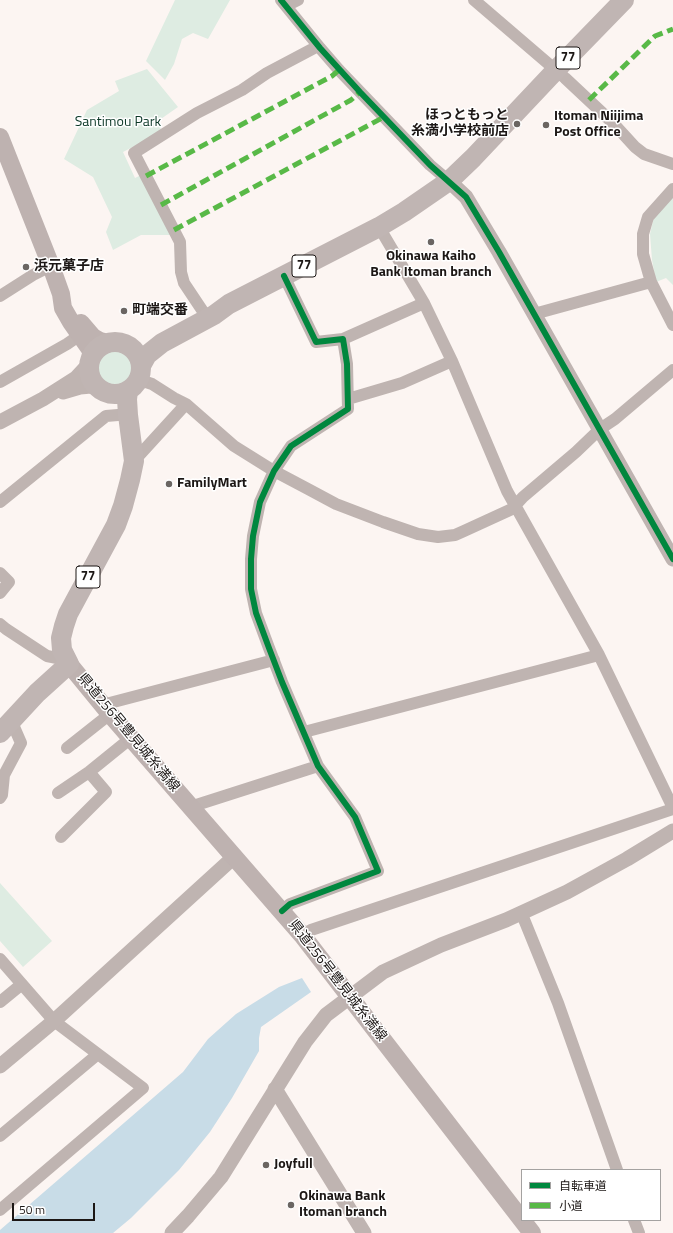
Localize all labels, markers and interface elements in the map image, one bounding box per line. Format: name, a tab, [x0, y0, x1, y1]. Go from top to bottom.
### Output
road number: 77	[556, 47, 580, 69]
place label: ほっともっと 糸満小学校前店	[411, 108, 509, 140]
place label: Itoman Niijima Post Office	[554, 109, 643, 142]
park label: Santimou Park	[75, 115, 161, 131]
marker: ほっともっと 糸満小学校前店	[512, 119, 522, 129]
marker: Itoman Niijima Post Office	[541, 120, 551, 130]
marker: Okinawa Kaiho Bank Itoman branch	[426, 237, 436, 247]
place label: Okinawa Kaiho Bank Itoman branch	[370, 249, 492, 282]
road number: 77	[292, 255, 316, 277]
place label: 浜元菓子店	[34, 259, 104, 275]
marker: 浜元菓子店	[21, 262, 31, 272]
place label: 町端交番	[132, 303, 188, 319]
marker: 町端交番	[119, 306, 129, 316]
place label: FamilyMart	[177, 476, 247, 492]
marker: FamilyMart	[164, 479, 174, 489]
road number: 77	[76, 566, 100, 588]
street label: 県道256号豊見城糸満線	[74, 670, 182, 796]
street label: 県道256号豊見城糸満線	[284, 917, 390, 1045]
place label: Joyfull	[274, 1157, 313, 1173]
marker: Joyfull	[261, 1160, 271, 1170]
legend	[521, 1169, 661, 1221]
text: 自転車道	[559, 1176, 607, 1195]
place label: Okinawa Bank Itoman branch	[299, 1189, 387, 1222]
scale bar	[14, 1195, 97, 1221]
text: 小道	[559, 1196, 583, 1215]
text: 50 m	[19, 1200, 45, 1219]
marker: Okinawa Bank Itoman branch	[286, 1200, 296, 1210]

